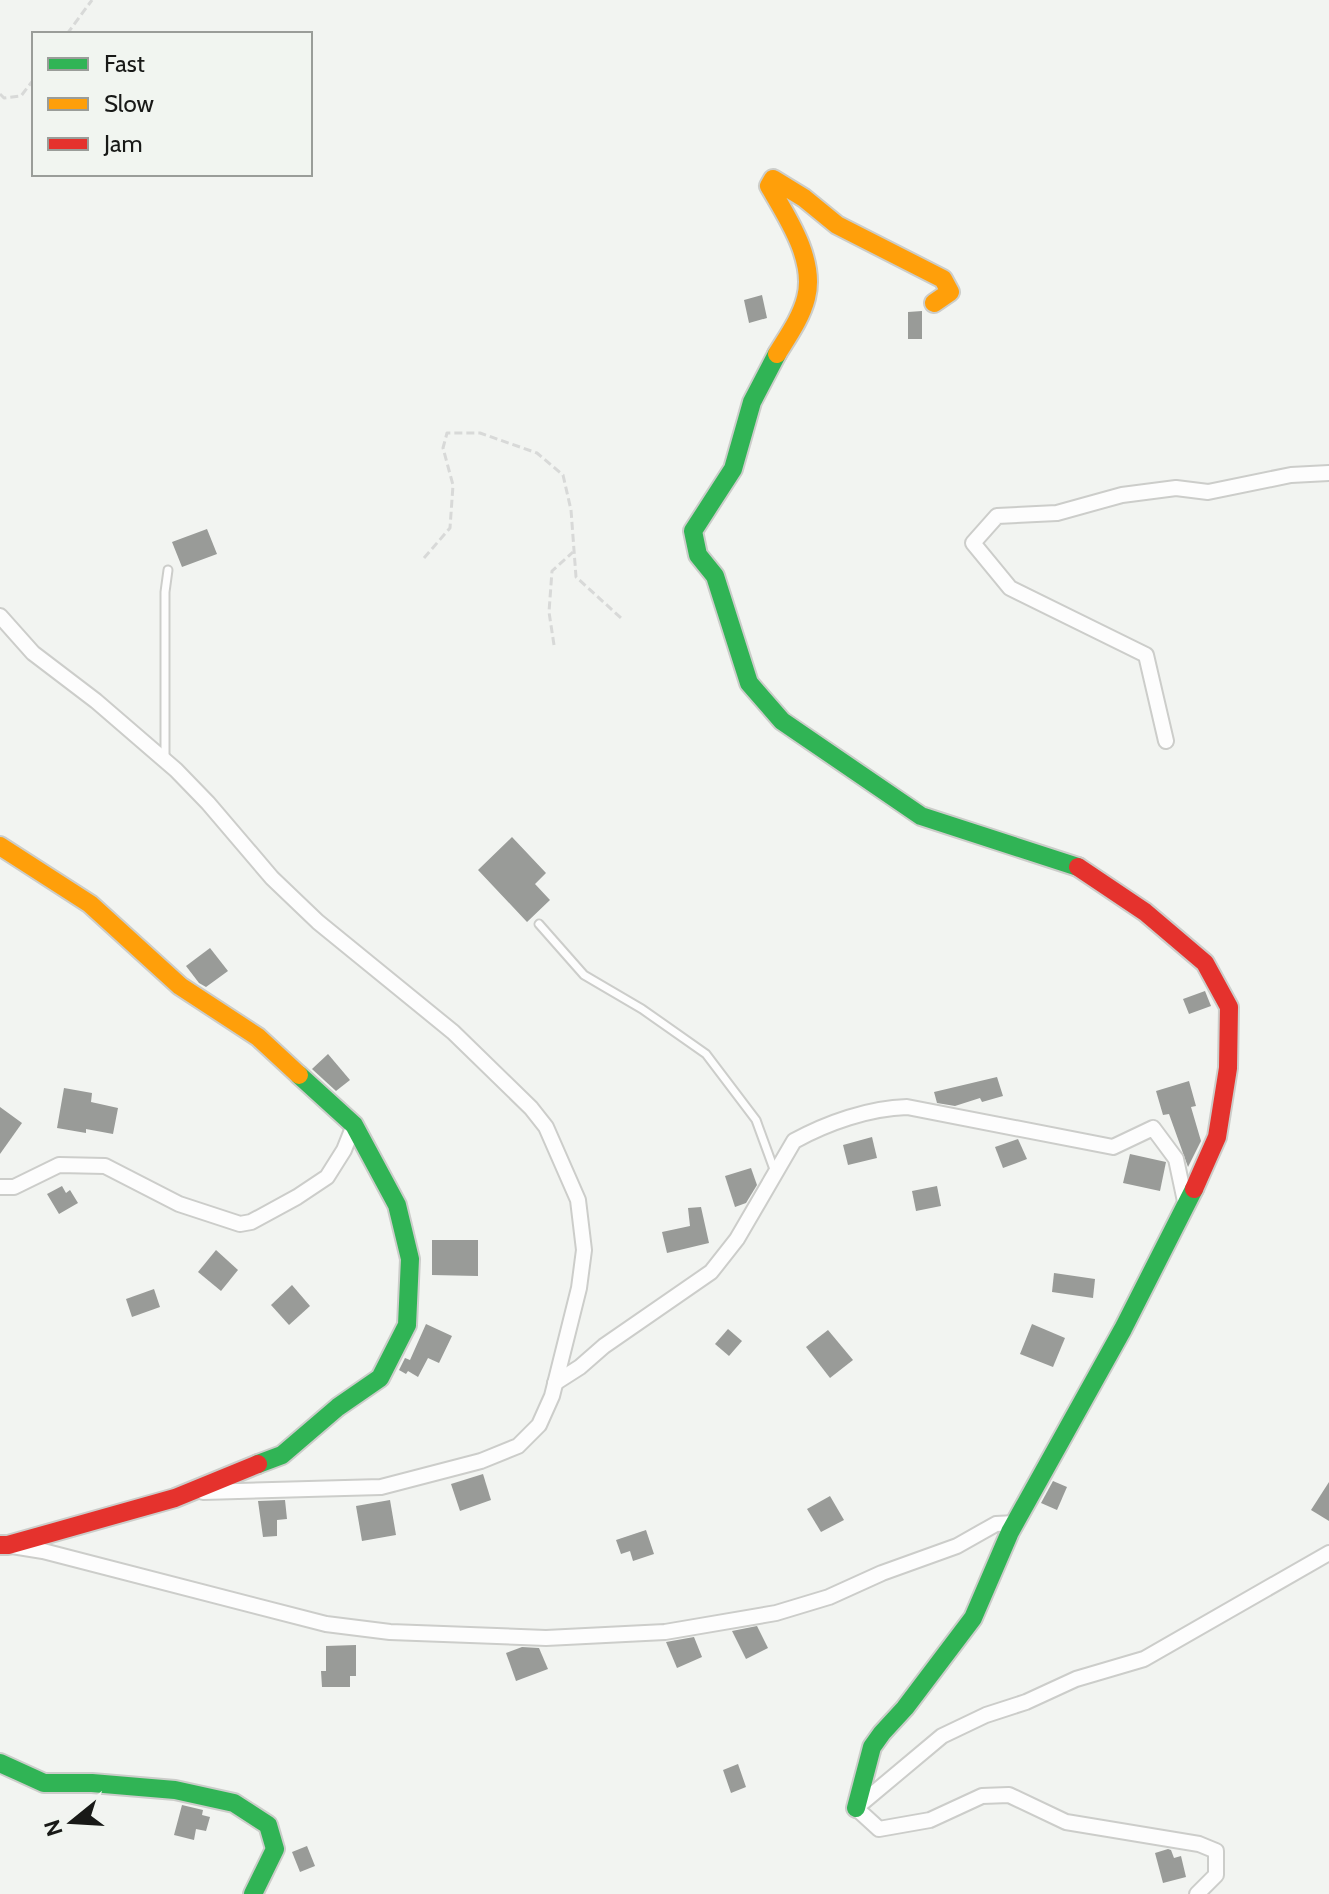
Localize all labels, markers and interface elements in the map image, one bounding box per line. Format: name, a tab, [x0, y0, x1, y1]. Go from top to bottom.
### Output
legend	[32, 32, 312, 176]
text: Fast	[104, 49, 145, 78]
text: Slow	[104, 89, 154, 118]
text: Jam	[103, 129, 142, 158]
north arrow	[32, 1782, 112, 1862]
text: N	[38, 1816, 69, 1840]

